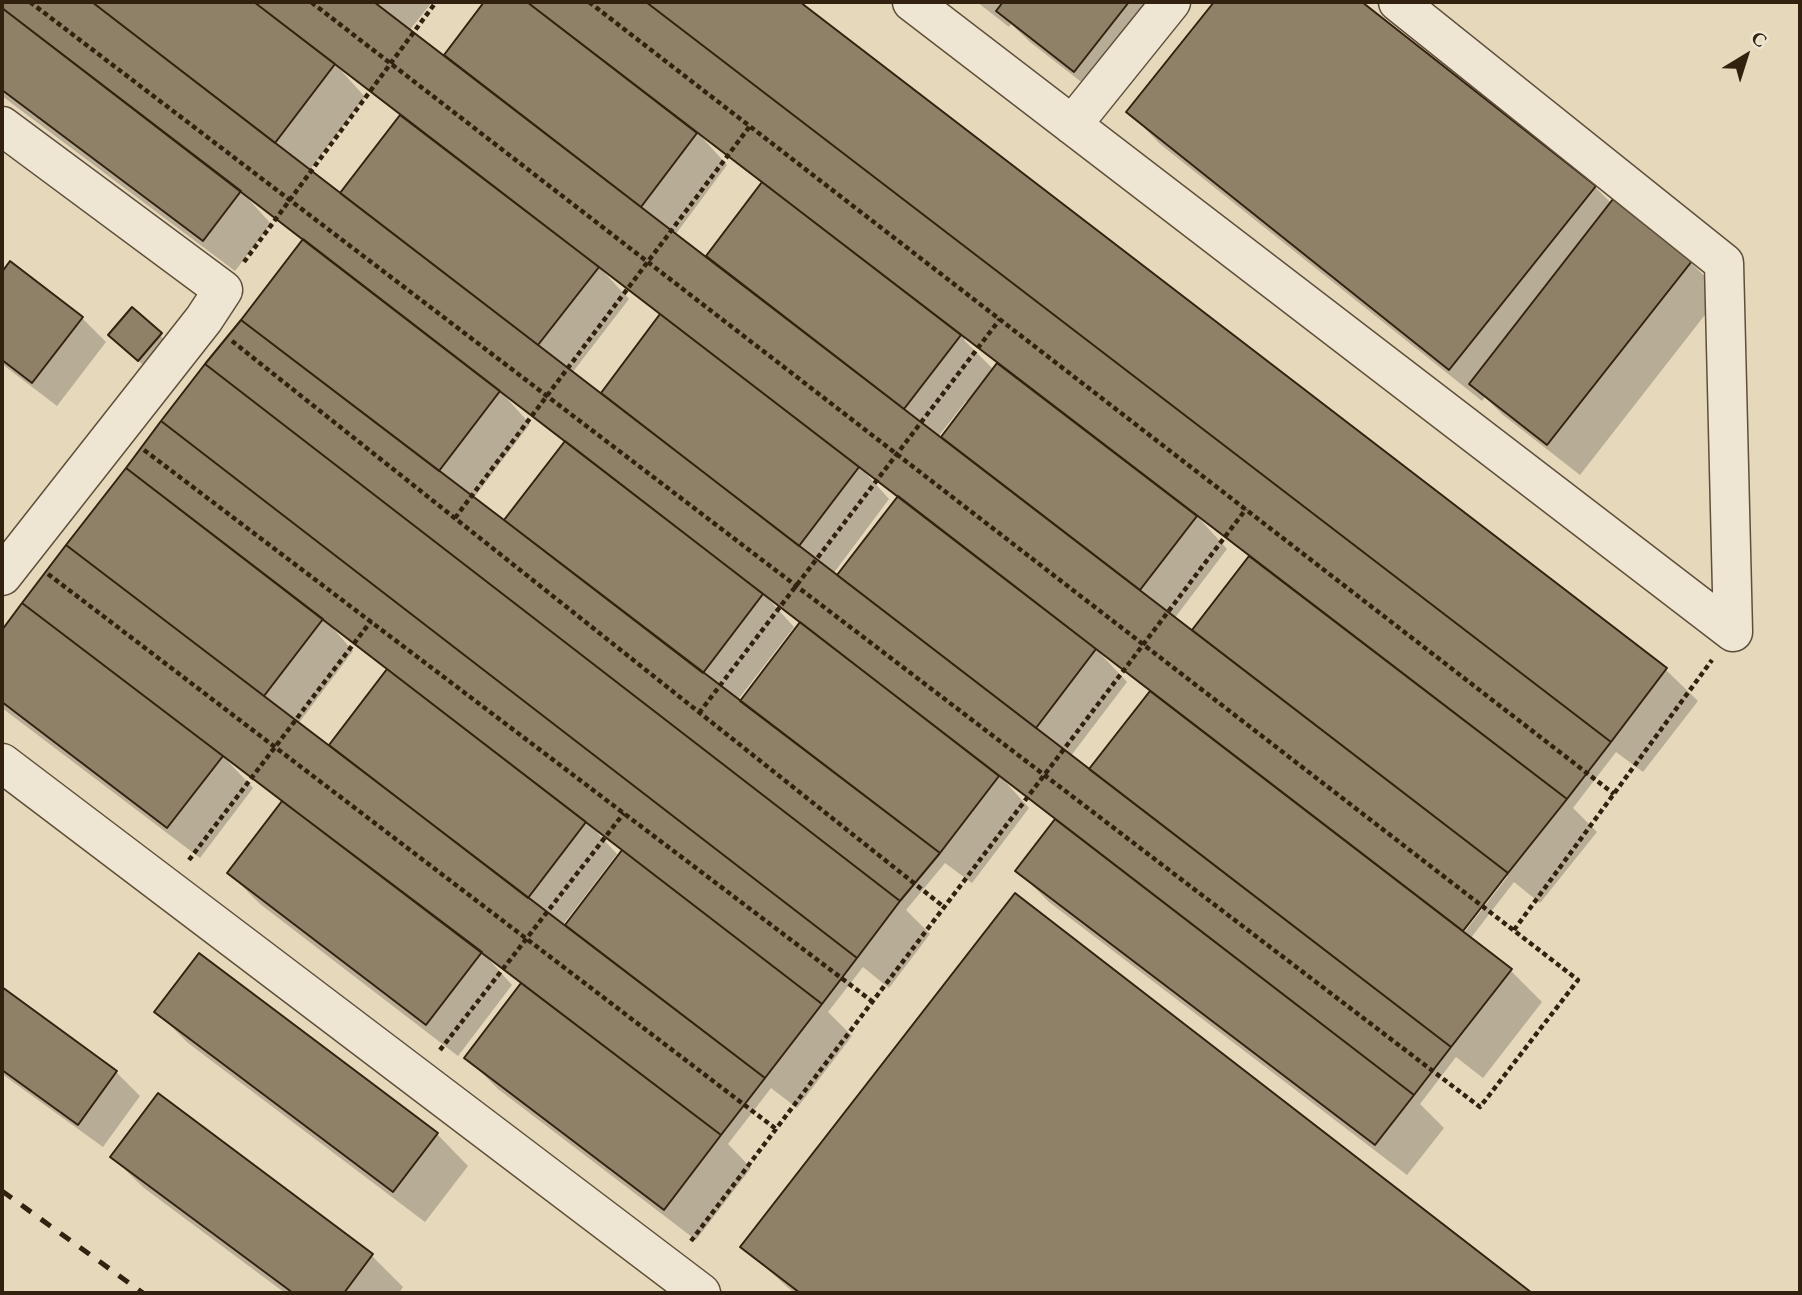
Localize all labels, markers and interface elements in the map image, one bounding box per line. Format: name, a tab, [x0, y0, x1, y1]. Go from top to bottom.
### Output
north arrow	[1711, 21, 1781, 91]
text: С	[1746, 25, 1772, 53]

